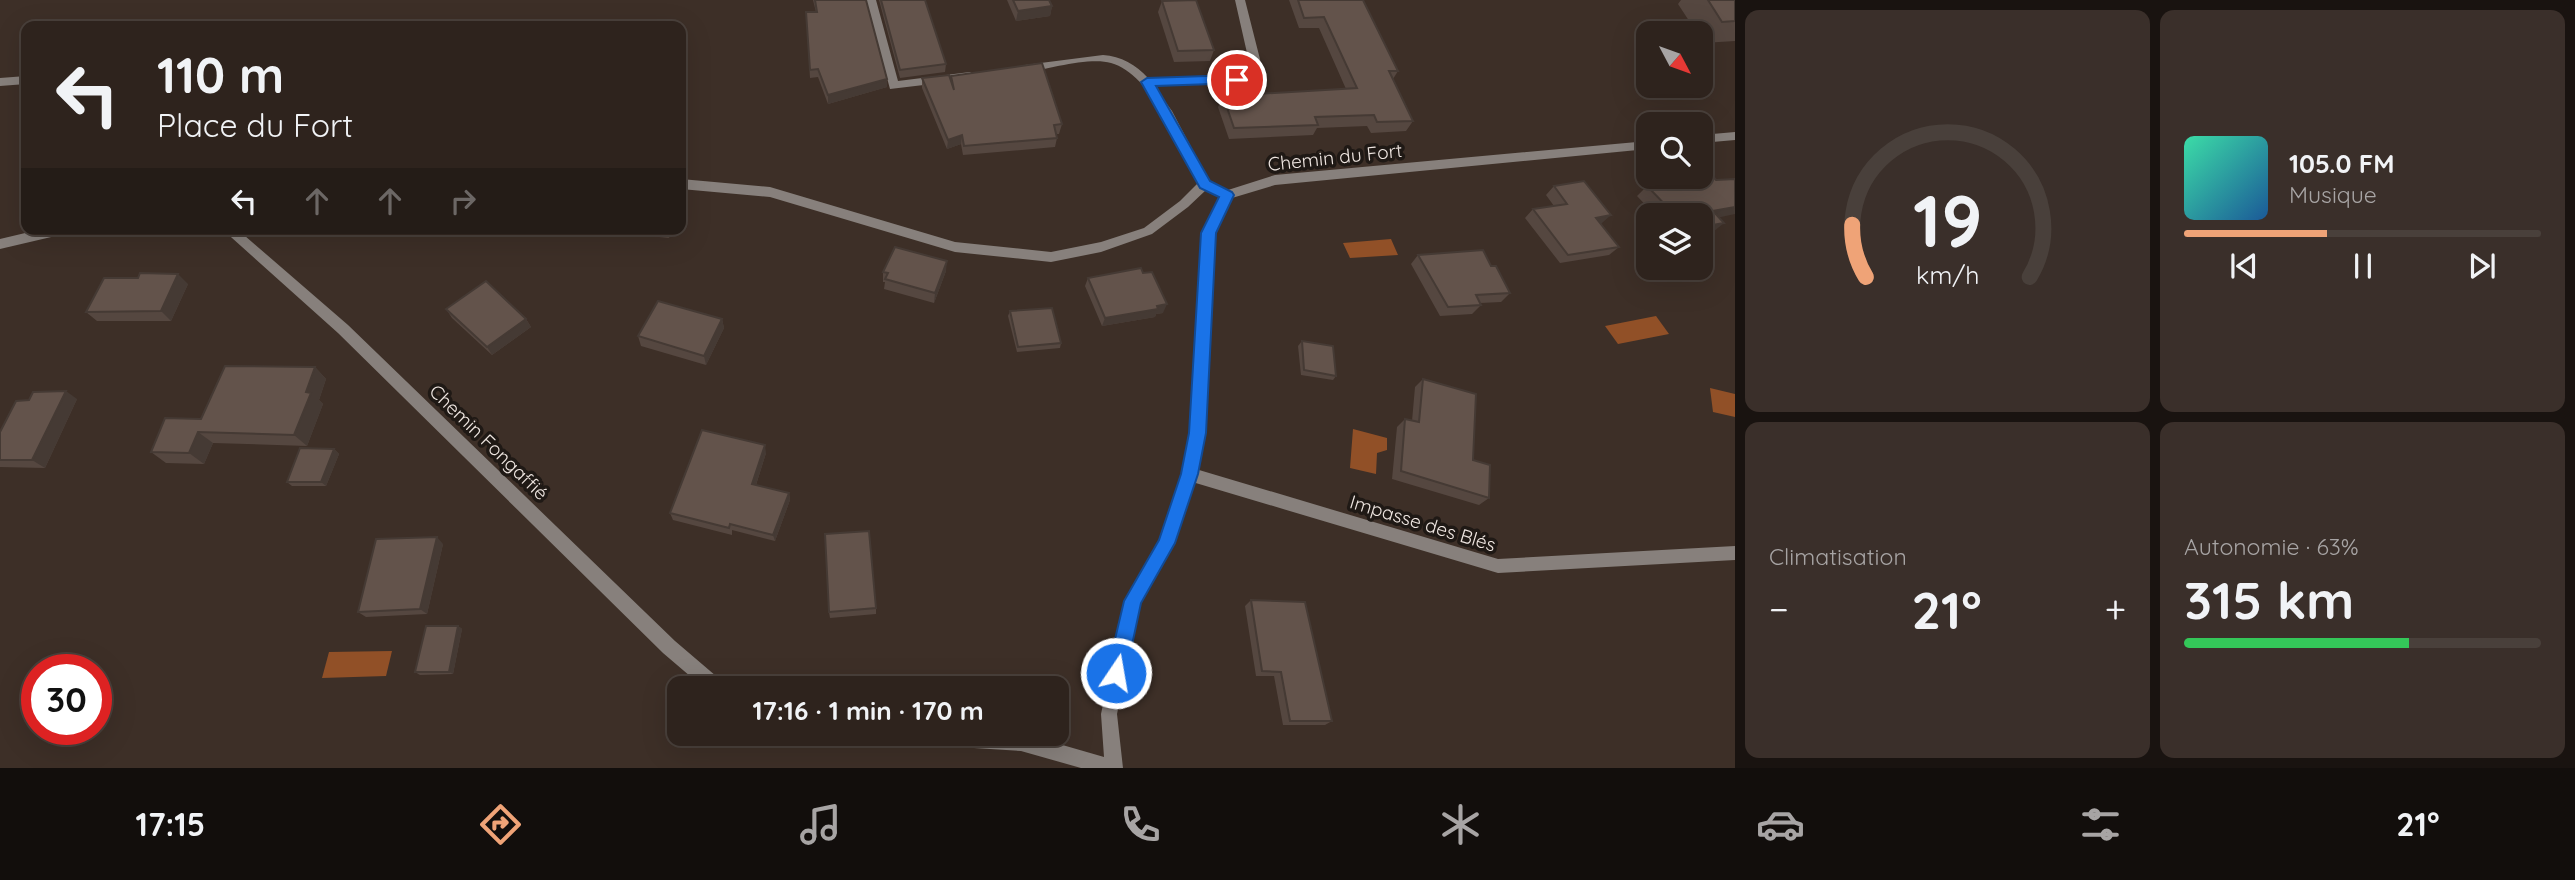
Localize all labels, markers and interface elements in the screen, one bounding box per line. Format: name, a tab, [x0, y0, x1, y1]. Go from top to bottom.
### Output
north arrow	[1636, 21, 1713, 98]
map controls	[1636, 21, 1713, 280]
text: 110 m	[157, 44, 284, 105]
icon: left	[42, 49, 133, 140]
pin	[1207, 50, 1267, 110]
icon: arrive	[1218, 61, 1256, 99]
text: Place du Fort	[157, 105, 353, 145]
button: search	[1636, 112, 1713, 189]
street label: Chemin du Fort	[1267, 138, 1403, 176]
text: 105.0 FM	[2289, 147, 2395, 180]
text: 19	[1913, 174, 1982, 265]
text: Musique	[2289, 180, 2377, 209]
icon: left	[225, 182, 263, 220]
icon: ahead	[298, 182, 336, 220]
icon: ahead	[371, 182, 409, 220]
icon: right	[444, 182, 482, 220]
button: layers	[1636, 203, 1713, 280]
icon: previous	[2225, 247, 2263, 285]
icon: pause	[2344, 247, 2382, 285]
icon: next	[2463, 247, 2501, 285]
text: km/h	[1916, 259, 1979, 290]
street label: Chemin Fongaffié	[424, 379, 554, 505]
street label: Impasse des Blés	[1347, 489, 1499, 557]
text: Autonomie · 63%	[2184, 532, 2359, 561]
text: Climatisation	[1769, 542, 1907, 571]
text: 315 km	[2184, 567, 2354, 632]
text: 21°	[1912, 577, 1982, 642]
text: −	[1769, 585, 1789, 633]
text: +	[2105, 585, 2126, 633]
position arrow	[1079, 636, 1153, 710]
speed limit sign: 30	[21, 654, 112, 745]
text: 17:16 · 1 min · 170 m	[752, 694, 984, 727]
icon: directions	[476, 800, 525, 849]
icon: music	[796, 800, 845, 849]
icon: phone	[1116, 800, 1165, 849]
icon: climate	[1436, 800, 1485, 849]
icon: car	[1756, 800, 1805, 849]
icon: filters	[2076, 800, 2125, 849]
text: 17:15	[136, 804, 205, 844]
text: 21°	[2396, 804, 2439, 844]

